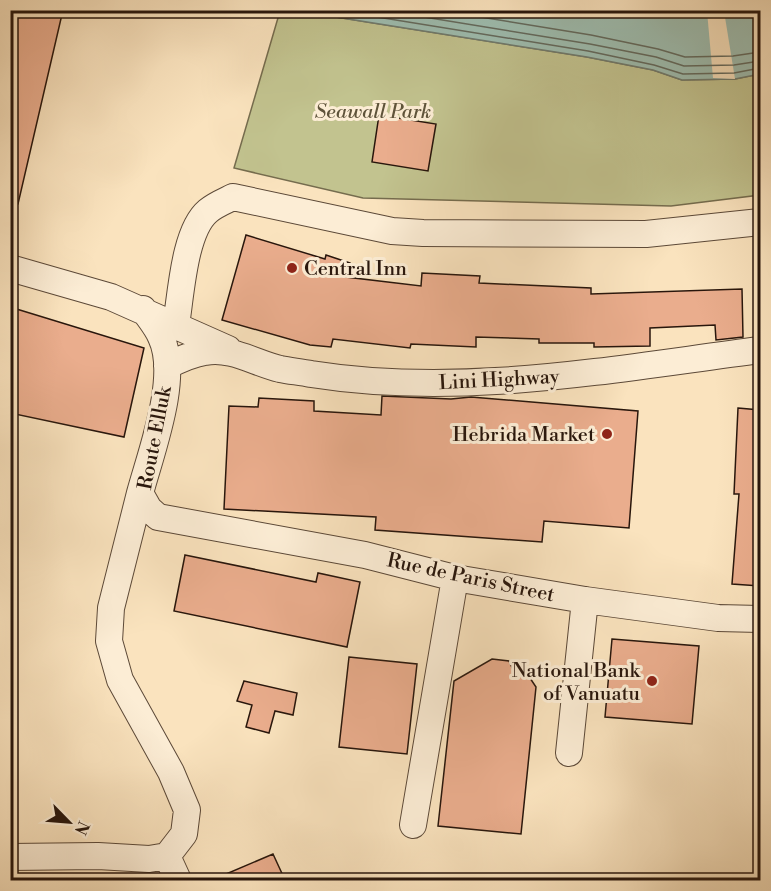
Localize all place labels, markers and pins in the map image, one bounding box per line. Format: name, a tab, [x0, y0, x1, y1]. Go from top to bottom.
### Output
place label: Central Inn	[304, 257, 407, 282]
marker: Central Inn	[285, 261, 299, 275]
place label: Hebrida Market	[453, 423, 595, 448]
marker: Hebrida Market	[600, 427, 614, 441]
place label: National Bank of Vanuatu	[512, 659, 642, 707]
marker: National Bank of Vanuatu	[645, 674, 659, 688]

